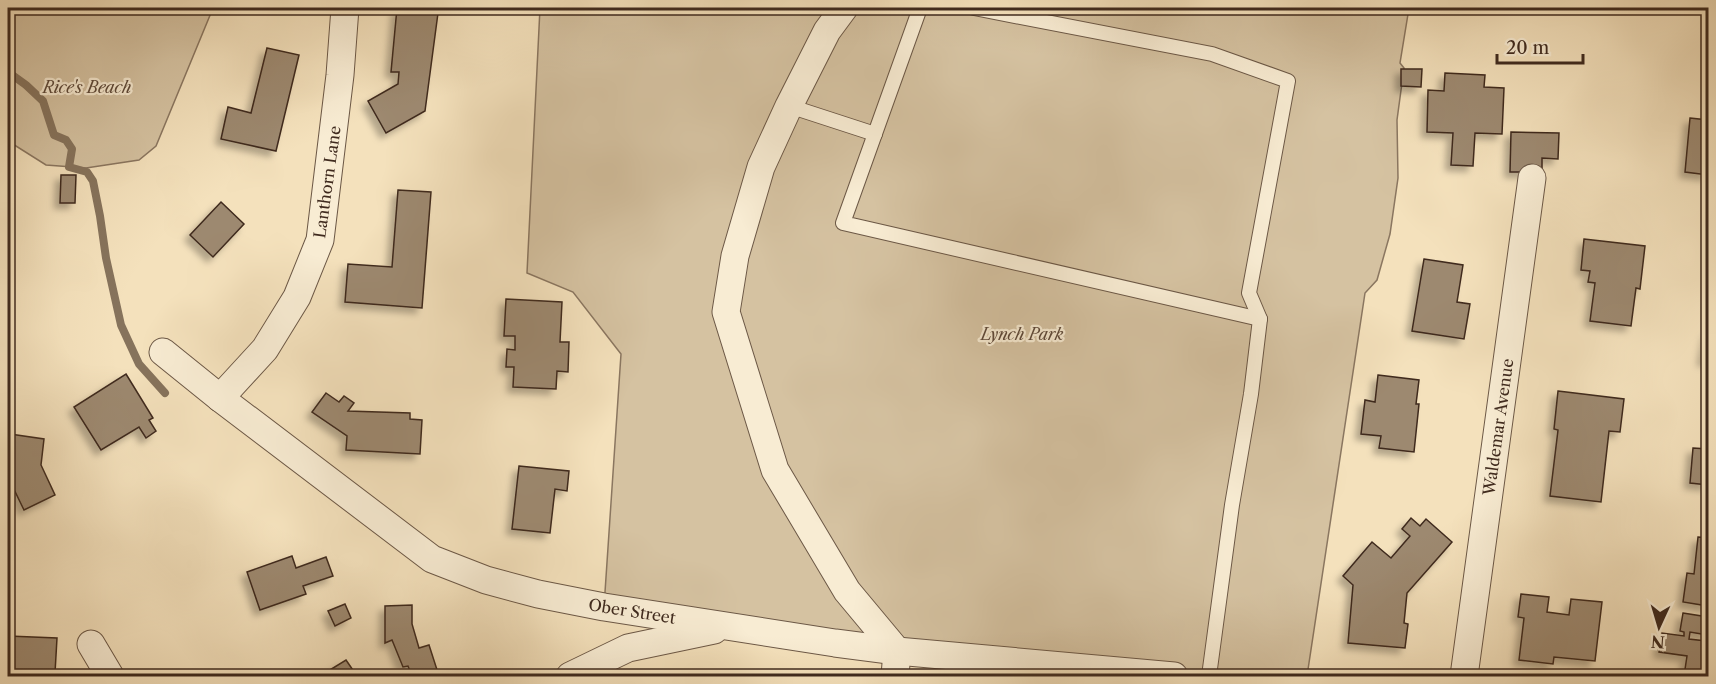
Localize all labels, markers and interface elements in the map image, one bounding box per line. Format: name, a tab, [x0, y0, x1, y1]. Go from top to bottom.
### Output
scale bar	[1497, 27, 1582, 65]
text: 20 m	[1506, 37, 1550, 59]
park label: Rice's Beach	[41, 77, 131, 97]
street label: Lanthorn Lane	[309, 124, 345, 240]
park label: Lynch Park	[979, 324, 1064, 344]
street label: Waldemar Avenue	[1478, 357, 1518, 498]
street label: Ober Street	[587, 594, 677, 628]
north arrow	[1629, 597, 1689, 657]
text: N	[1650, 631, 1666, 652]

